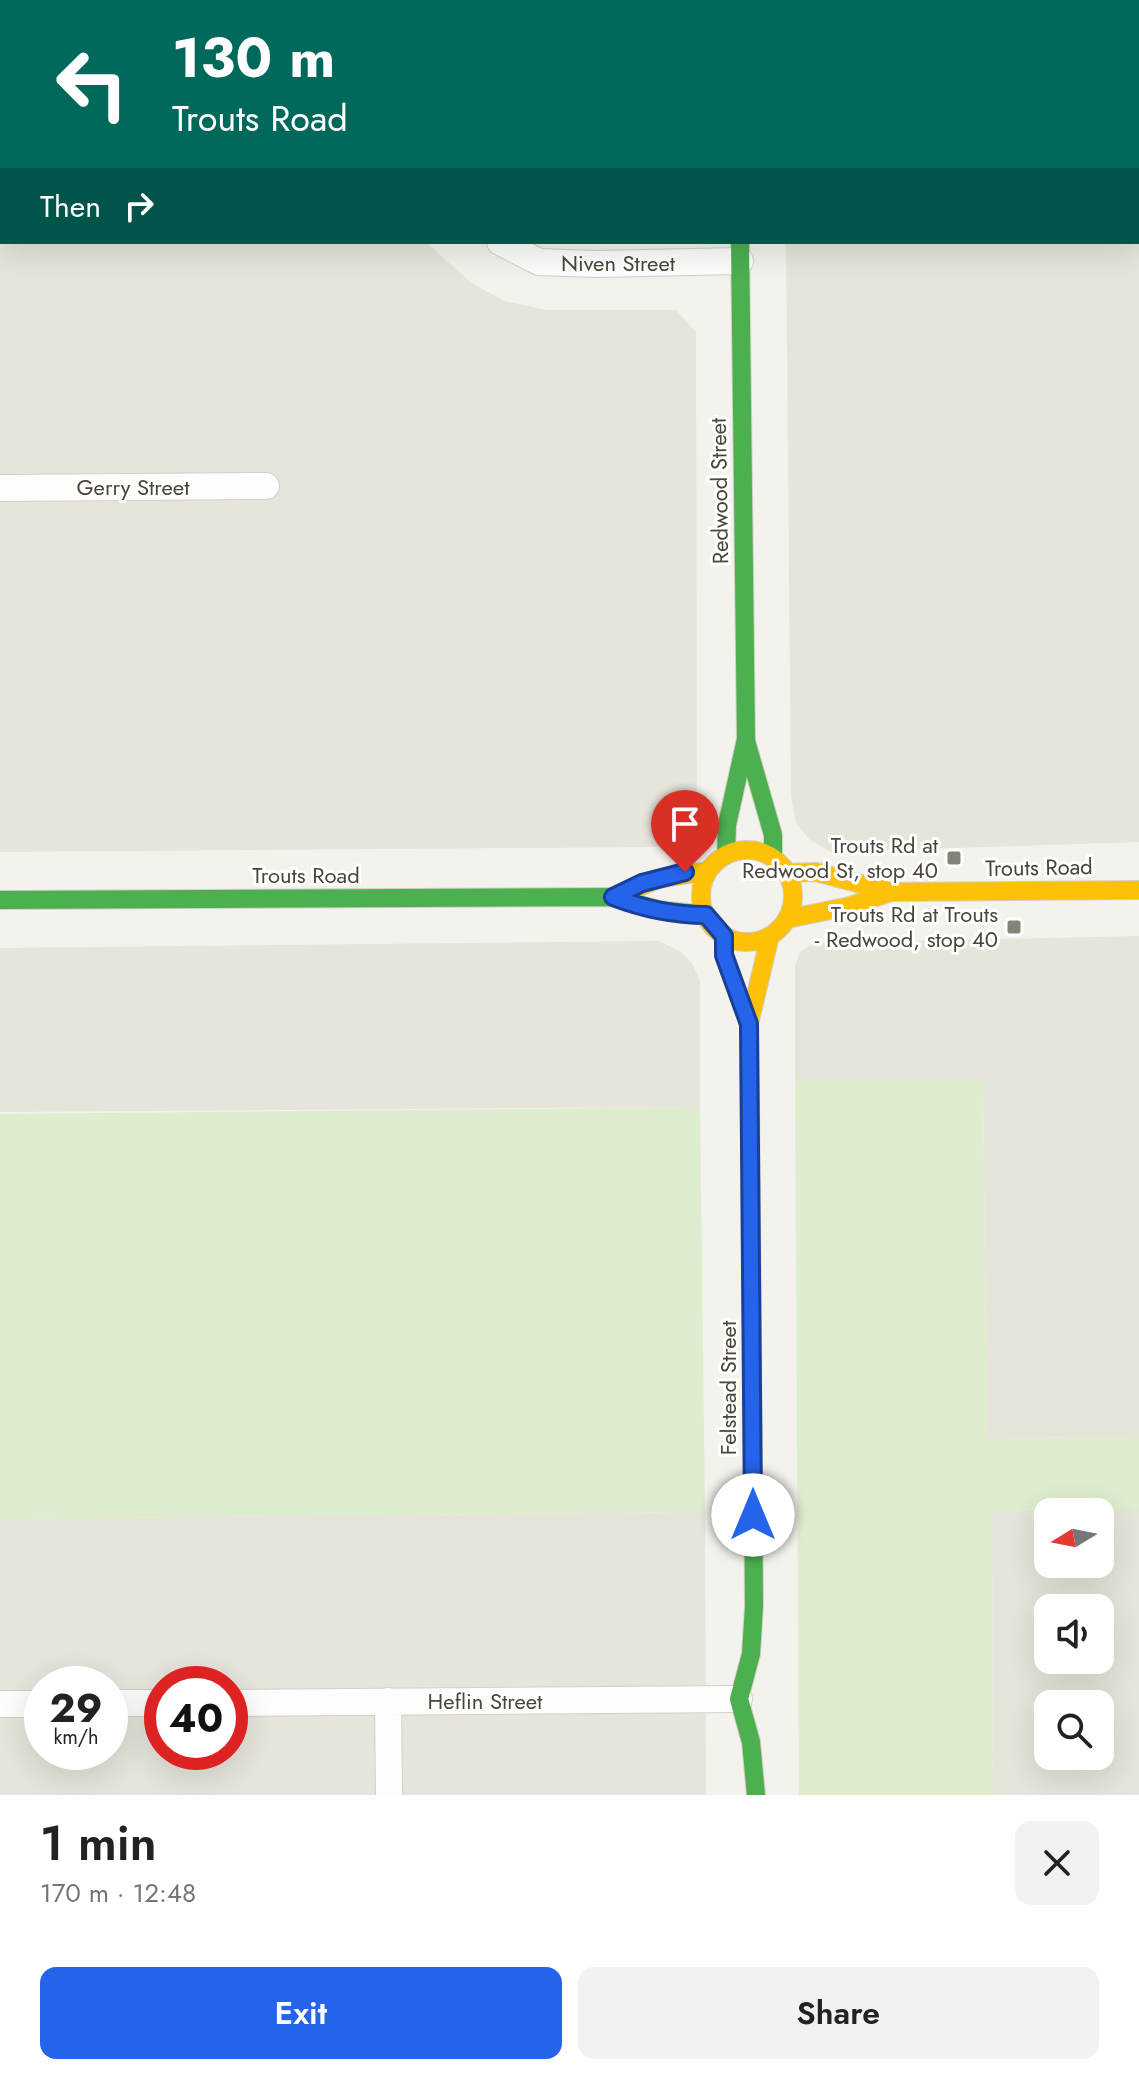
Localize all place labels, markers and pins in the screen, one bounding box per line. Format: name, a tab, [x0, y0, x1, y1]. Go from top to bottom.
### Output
pin	[651, 790, 719, 872]
place label: Trouts Rd at Redwood St, stop 40	[742, 829, 939, 886]
marker: Trouts Rd at Redwood St, stop 40	[945, 849, 963, 867]
place label: Trouts Rd at Trouts - Redwood, stop 40	[815, 898, 998, 955]
marker: Trouts Rd at Trouts - Redwood, stop 40	[1005, 918, 1023, 936]

